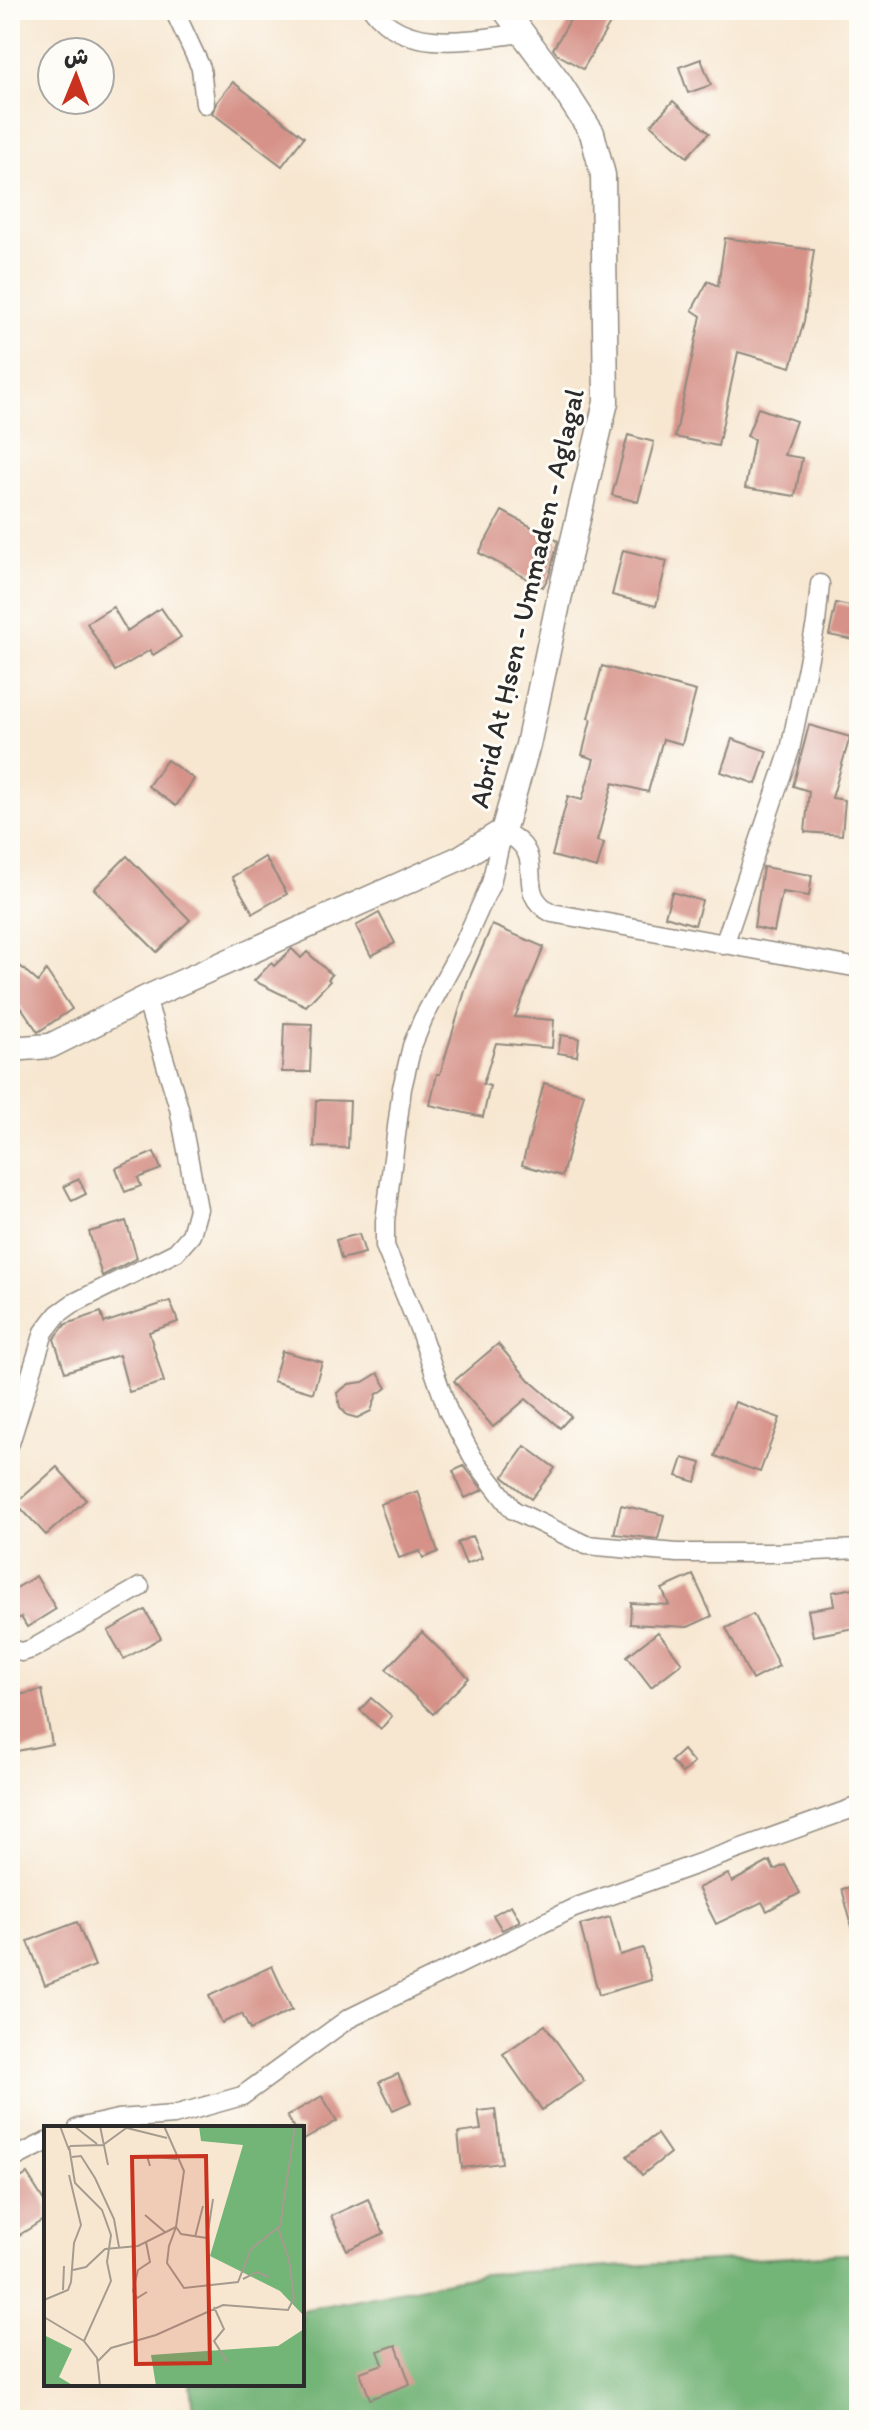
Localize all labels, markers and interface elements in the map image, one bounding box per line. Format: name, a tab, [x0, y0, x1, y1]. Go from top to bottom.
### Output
north arrow	[36, 36, 116, 116]
text: ش	[64, 43, 89, 70]
street label: Abrid At Ḥsen - Ummaden - Aglagal	[461, 385, 591, 811]
inset map	[44, 2126, 304, 2386]

